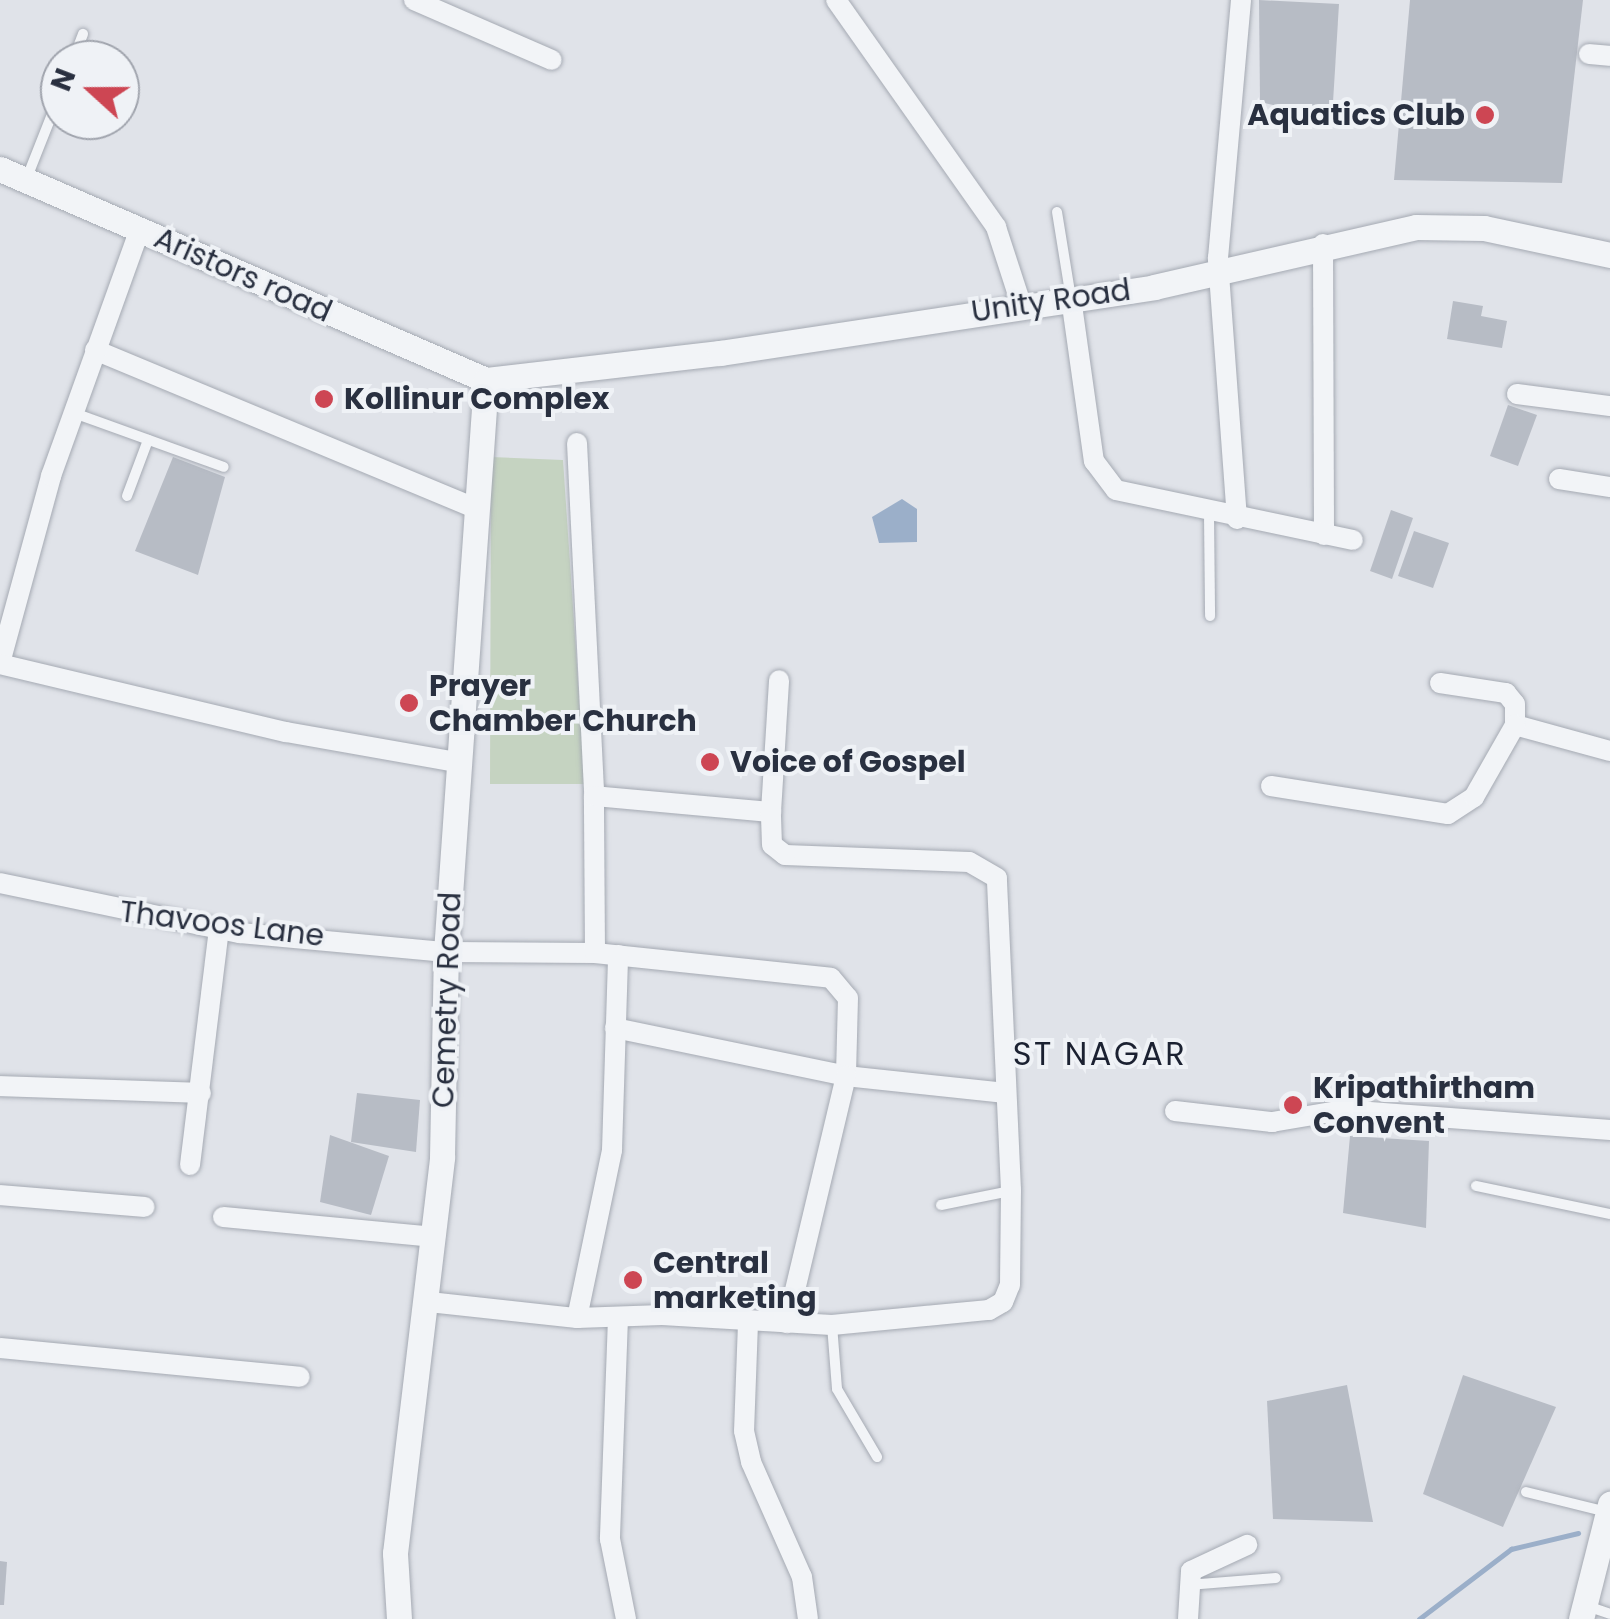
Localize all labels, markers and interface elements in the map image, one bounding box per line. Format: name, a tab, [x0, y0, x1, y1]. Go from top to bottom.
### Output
north arrow	[40, 40, 140, 140]
text: N	[41, 63, 85, 97]
place label: Aquatics Club	[1247, 97, 1465, 133]
marker: Aquatics Club	[1474, 104, 1496, 126]
street label: Aristors road	[149, 220, 337, 330]
street label: Unity Road	[969, 272, 1133, 330]
place label: Kollinur Complex	[344, 381, 609, 417]
marker: Kollinur Complex	[313, 388, 335, 410]
place label: Prayer Chamber Church	[429, 668, 697, 738]
marker: Prayer Chamber Church	[398, 692, 420, 714]
place label: Voice of Gospel	[730, 744, 966, 780]
marker: Voice of Gospel	[699, 751, 721, 773]
street label: Cemetry Road	[425, 891, 469, 1109]
street label: Thavoos Lane	[118, 894, 326, 954]
district label: ST NAGAR	[1013, 1035, 1187, 1073]
place label: Kripathirtham Convent	[1313, 1070, 1535, 1140]
marker: Kripathirtham Convent	[1282, 1094, 1304, 1116]
place label: Central marketing	[653, 1245, 817, 1316]
marker: Central marketing	[622, 1269, 644, 1291]

